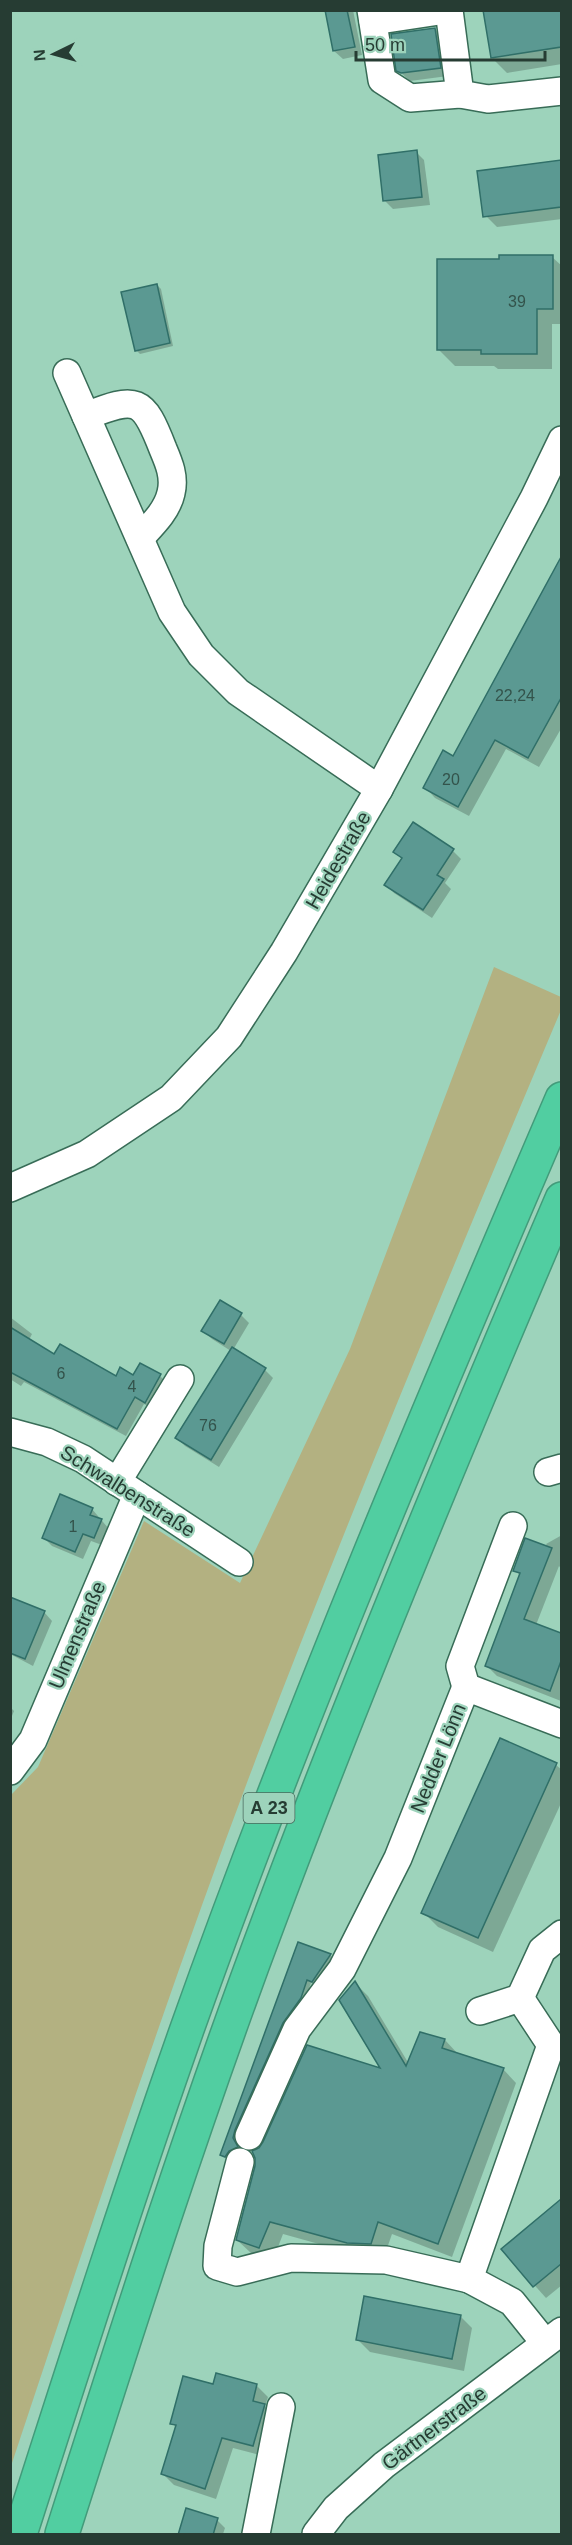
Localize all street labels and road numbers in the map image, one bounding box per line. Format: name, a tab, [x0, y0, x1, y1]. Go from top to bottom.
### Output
street label: Heidestraße	[301, 807, 375, 913]
street label: Schwalbenstraße	[57, 1441, 199, 1541]
street label: Ulmenstraße	[45, 1578, 109, 1692]
street label: Nedder Lönn	[406, 1700, 470, 1816]
road number: A 23	[244, 1793, 294, 1823]
street label: Gärtnerstraße	[378, 2382, 490, 2474]

